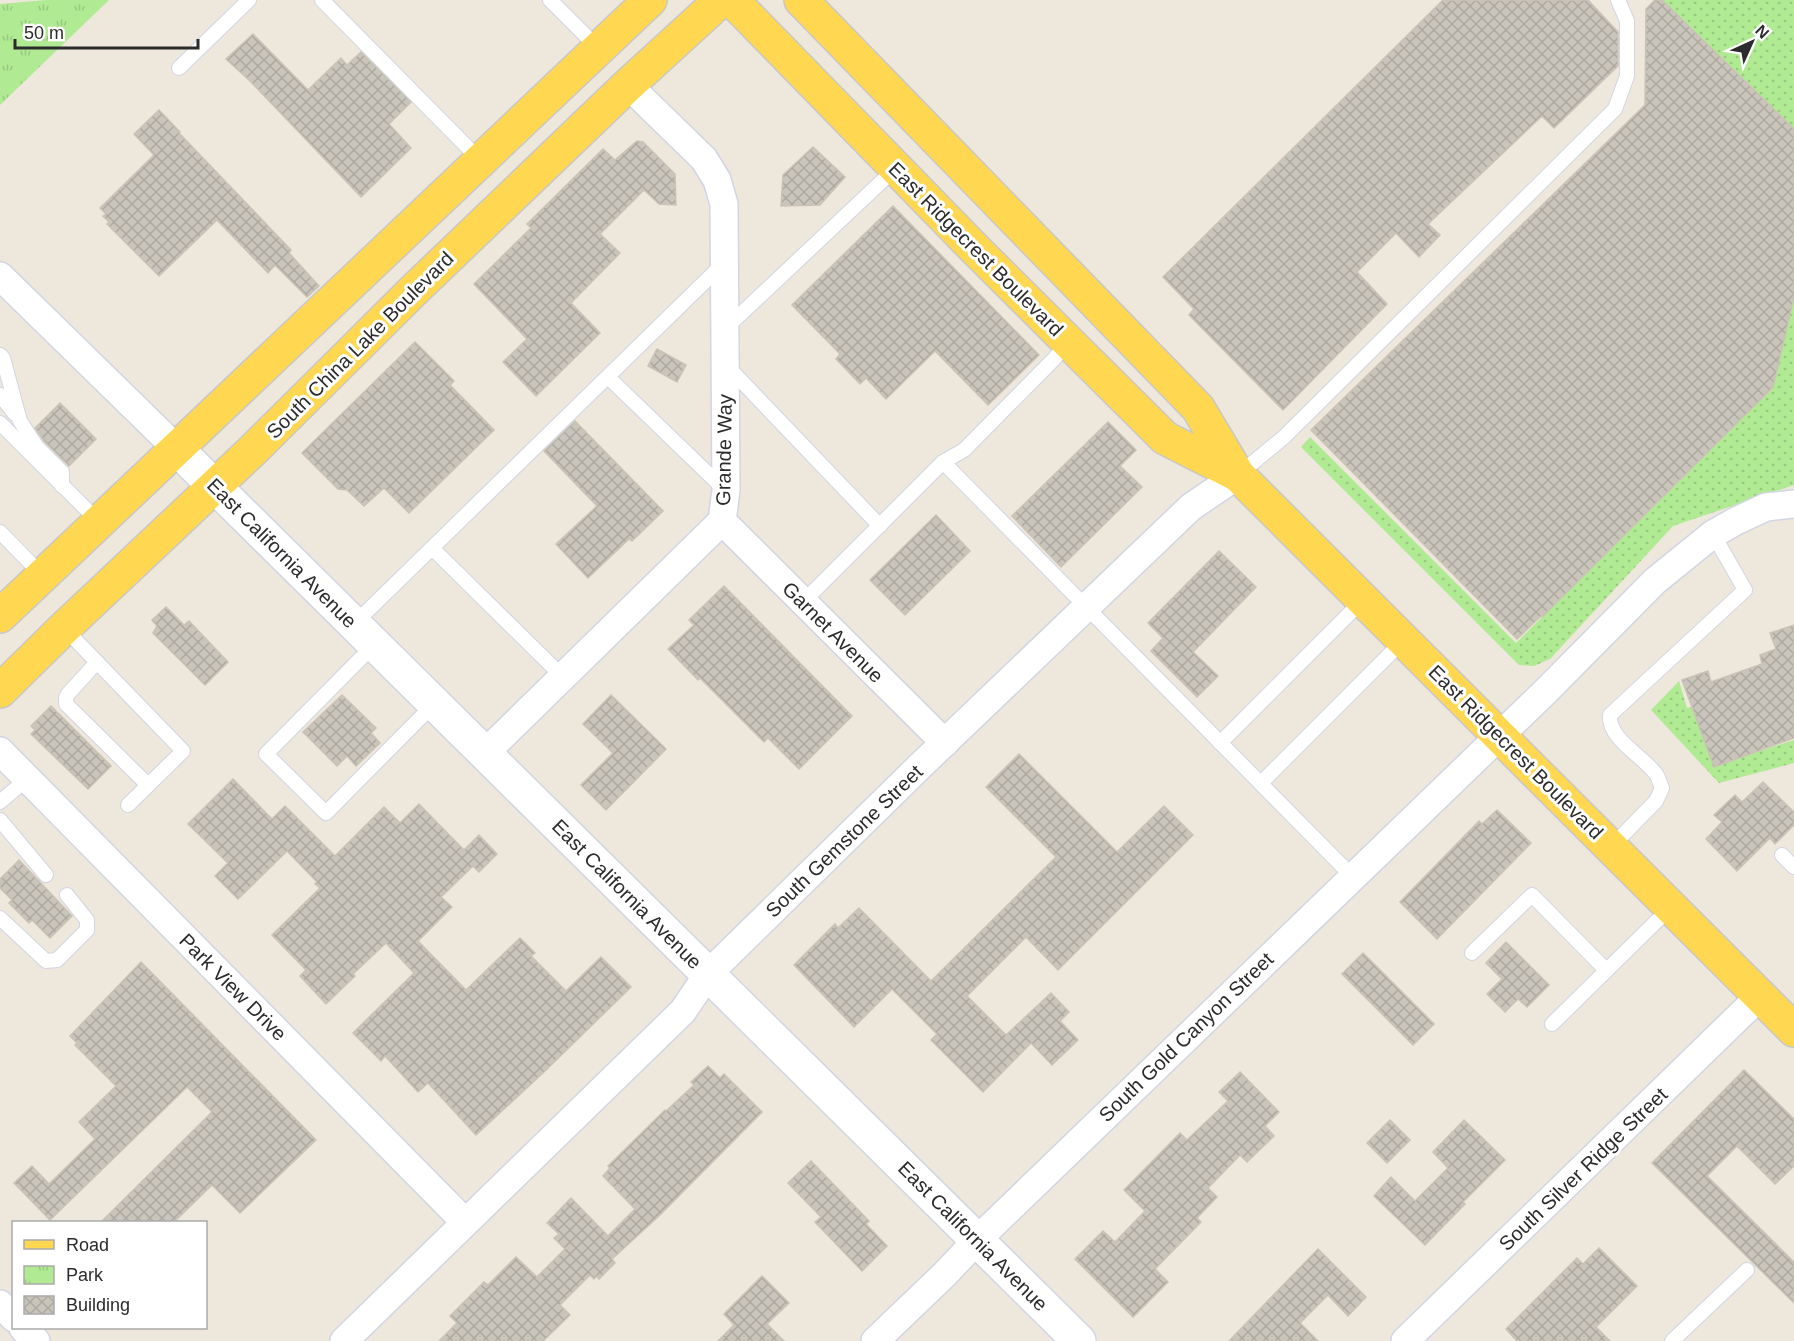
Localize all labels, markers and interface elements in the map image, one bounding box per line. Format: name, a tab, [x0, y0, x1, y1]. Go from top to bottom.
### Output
scale bar	[15, 12, 198, 50]
north arrow	[1722, 12, 1782, 72]
text: N	[1752, 22, 1772, 42]
text: 50 m	[24, 23, 64, 43]
street label: East Ridgecrest Boulevard	[885, 158, 1067, 340]
street label: South China Lake Boulevard	[262, 247, 458, 443]
street label: Grande Way	[712, 394, 736, 506]
street label: East California Avenue	[203, 474, 361, 632]
street label: Garnet Avenue	[778, 577, 888, 687]
street label: East Ridgecrest Boulevard	[1425, 661, 1607, 843]
street label: South Gemstone Street	[761, 760, 927, 922]
street label: East California Avenue	[548, 815, 706, 973]
street label: Park View Drive	[175, 929, 291, 1045]
street label: South Gold Canyon Street	[1094, 948, 1278, 1126]
street label: South Silver Ridge Street	[1495, 1083, 1672, 1255]
street label: East California Avenue	[894, 1157, 1052, 1315]
legend	[12, 1221, 207, 1329]
text: Road	[66, 1235, 109, 1255]
text: Park	[66, 1265, 104, 1285]
text: Building	[66, 1295, 130, 1315]

